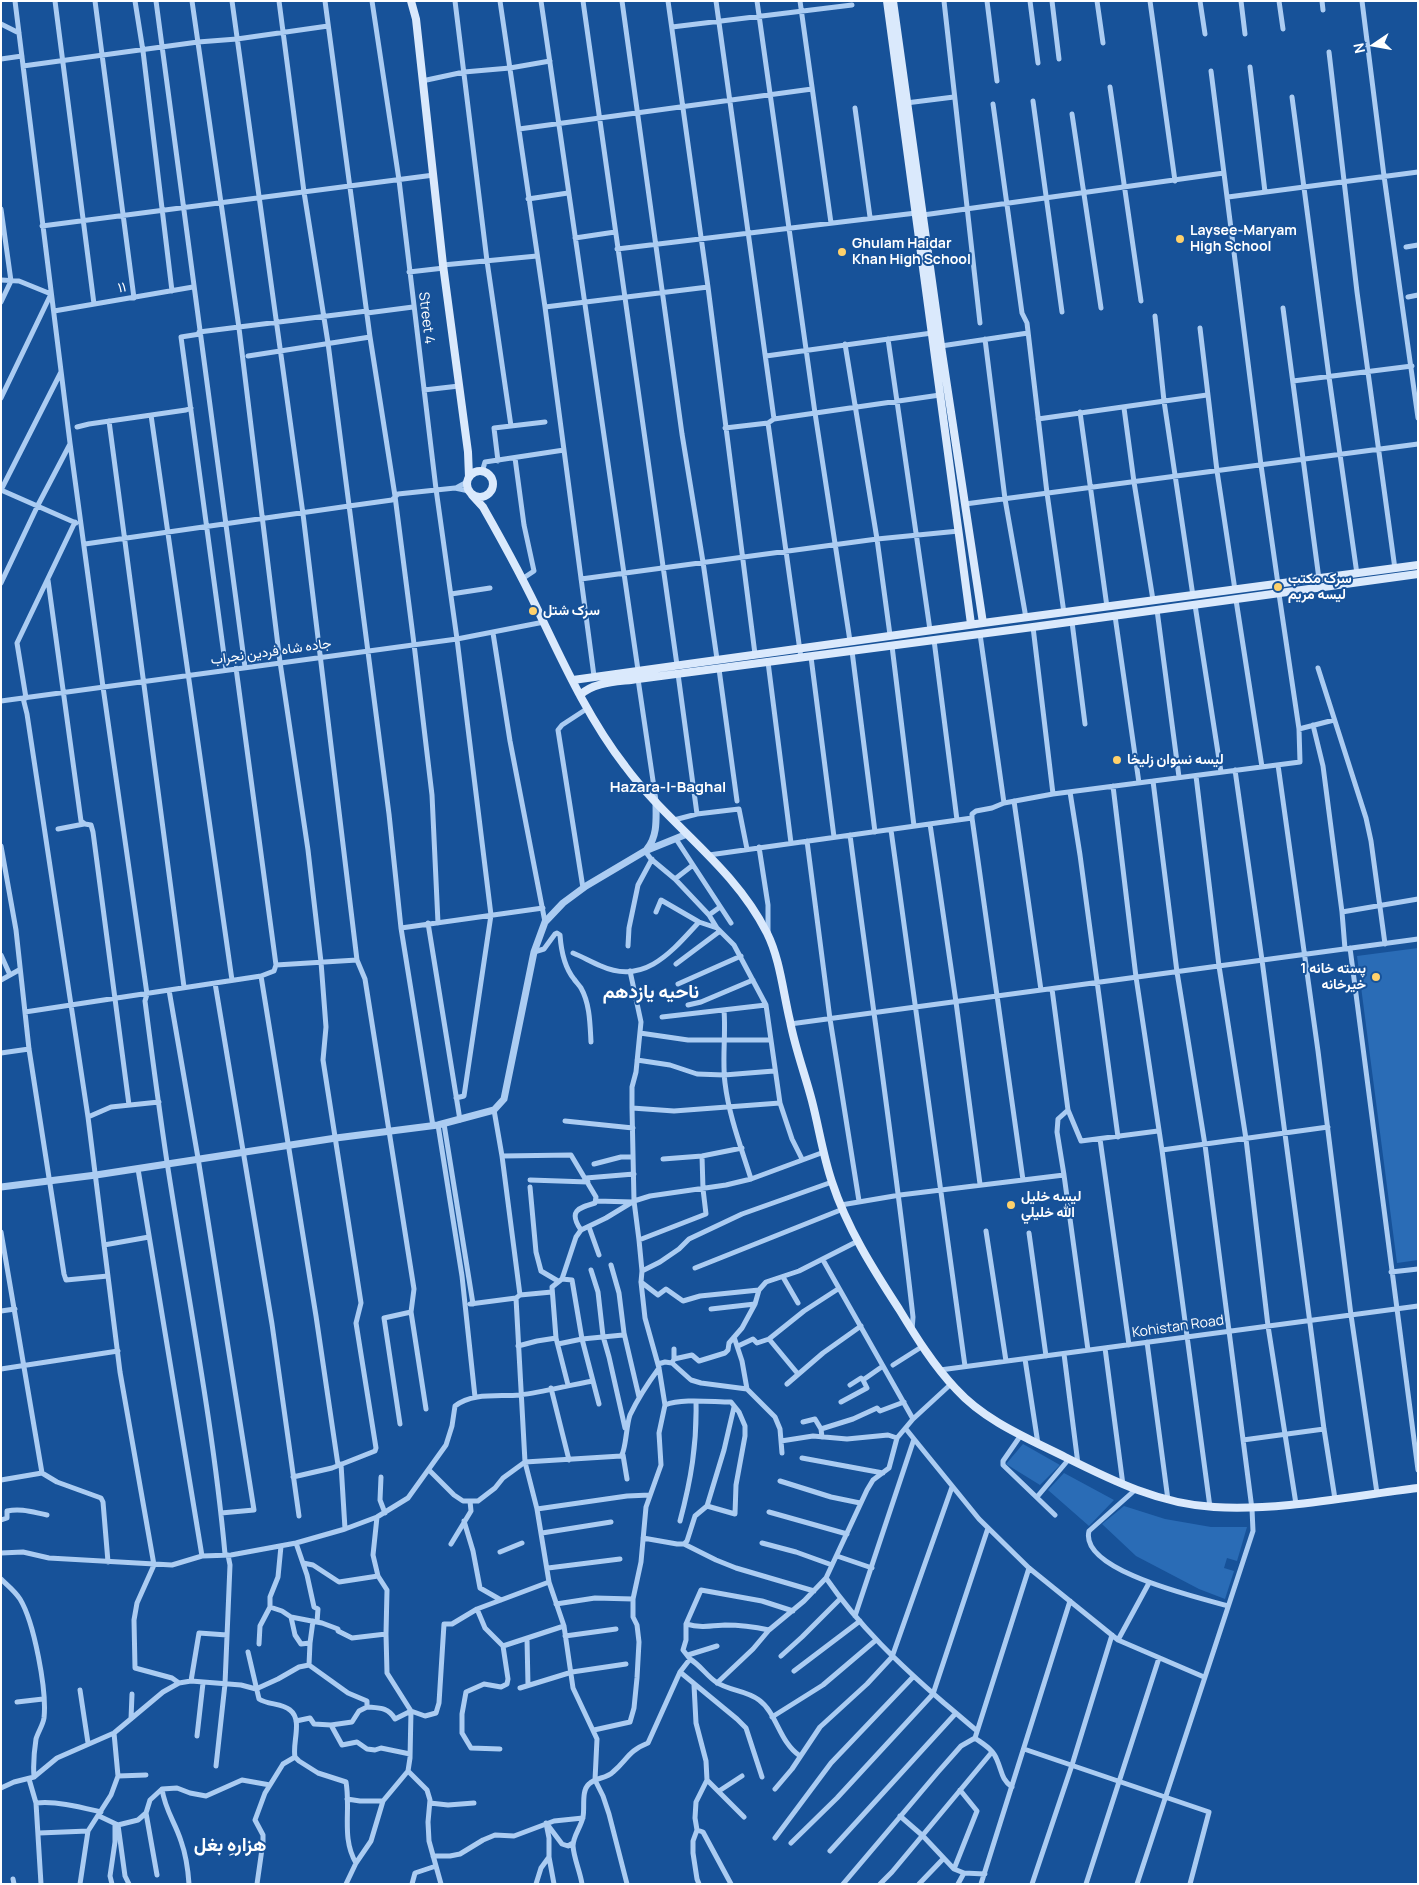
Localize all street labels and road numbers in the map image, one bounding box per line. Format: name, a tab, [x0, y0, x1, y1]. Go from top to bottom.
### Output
street label: ۱۱	[117, 279, 127, 297]
street label: Street 4	[414, 291, 438, 345]
street label: جاده شاه فردین نجراب	[210, 635, 332, 669]
street label: Kohistan Road	[1131, 1312, 1225, 1342]

